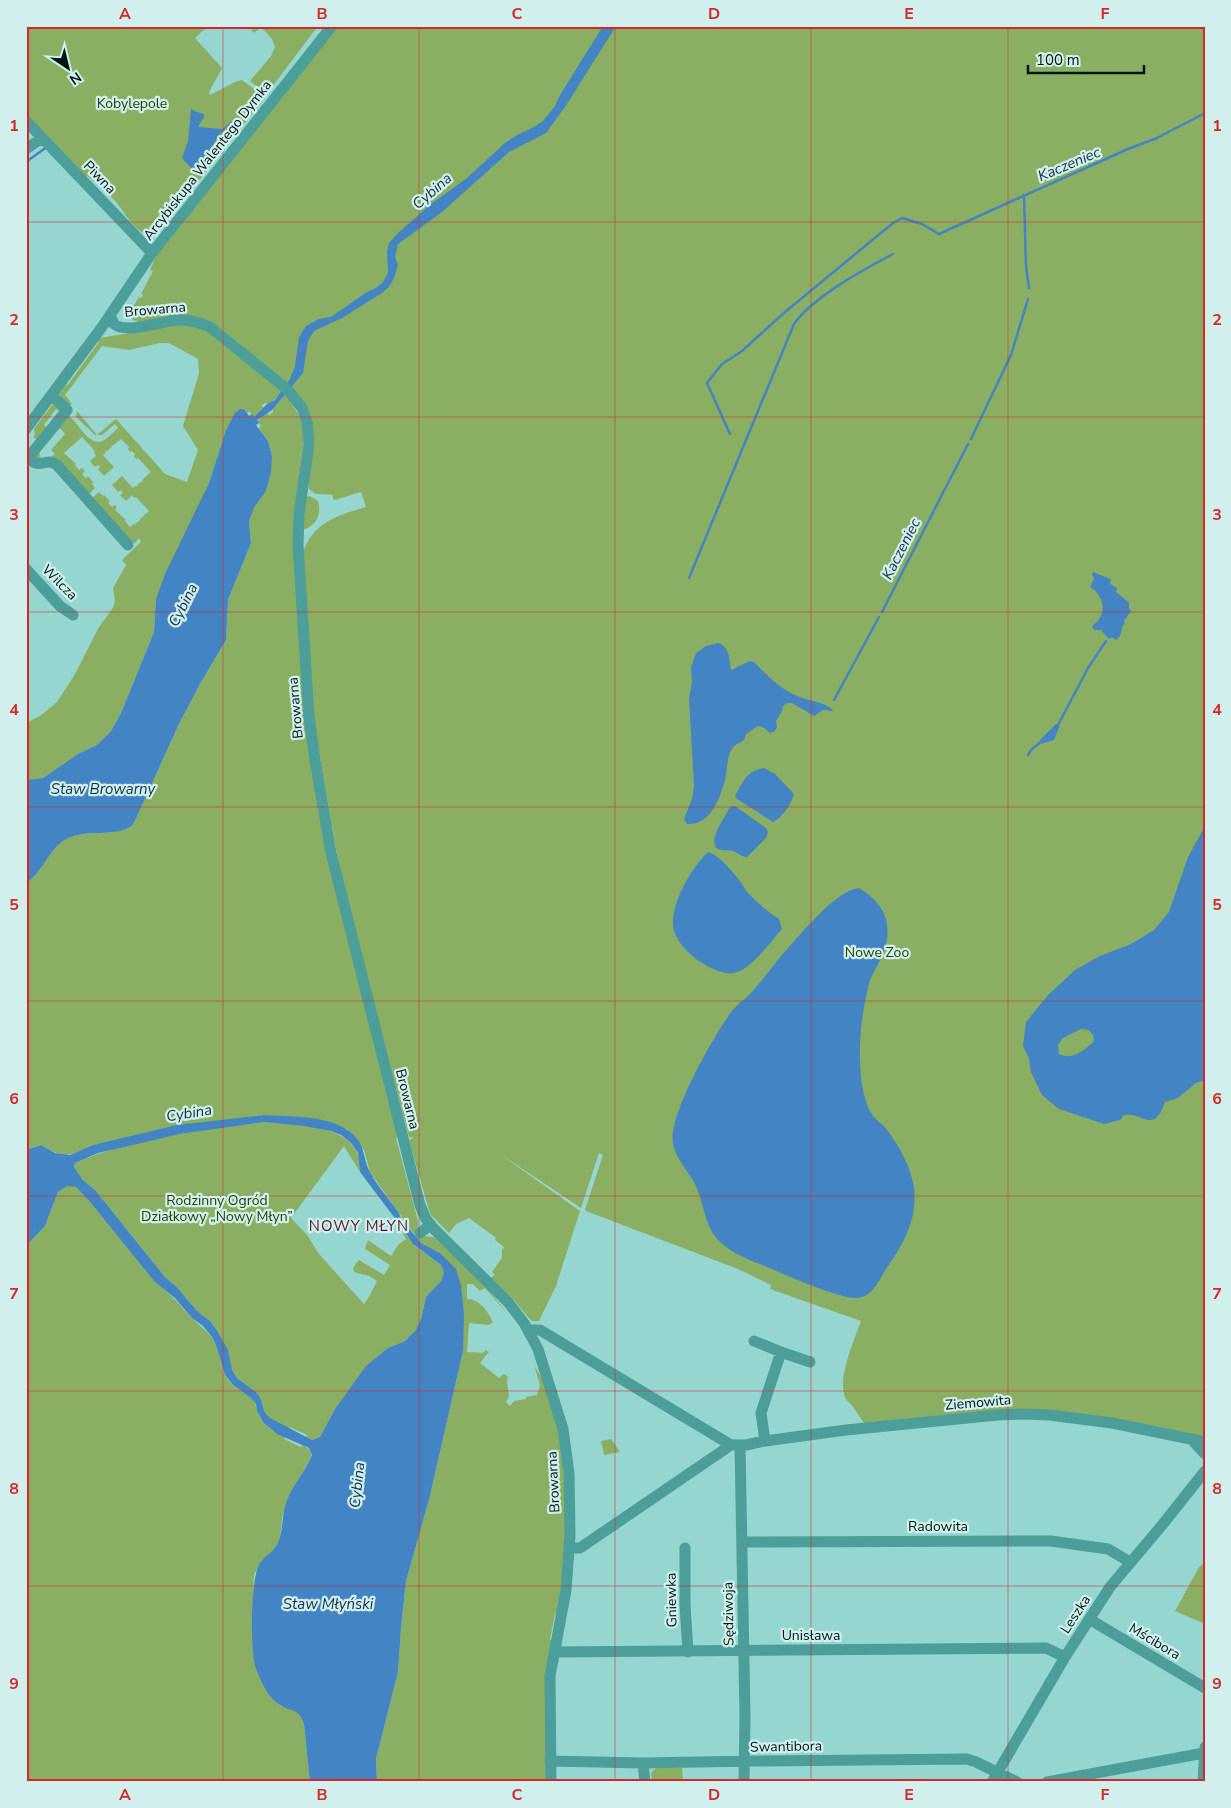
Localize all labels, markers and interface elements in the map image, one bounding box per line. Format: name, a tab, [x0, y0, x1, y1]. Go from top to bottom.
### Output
text: A	[119, 3, 131, 25]
text: B	[316, 3, 328, 25]
text: C	[512, 3, 523, 25]
text: D	[708, 3, 720, 25]
text: E	[904, 3, 914, 25]
text: F	[1101, 3, 1110, 25]
north arrow	[42, 42, 92, 92]
scale bar	[1028, 42, 1145, 74]
text: 100 m	[1036, 50, 1080, 70]
text: N	[65, 67, 85, 89]
street label: Arcybiskupa Walentego Dymka	[139, 76, 276, 244]
park label: Kobylepole	[97, 94, 167, 113]
text: 1	[9, 115, 19, 137]
text: 1	[1212, 115, 1222, 137]
water label: Kaczeniec	[1035, 142, 1103, 186]
street label: Piwna	[79, 157, 120, 198]
water label: Cybina	[408, 168, 456, 214]
street label: Browarna	[124, 297, 187, 322]
text: 2	[9, 309, 19, 331]
text: 2	[1212, 309, 1222, 331]
text: 3	[9, 504, 19, 526]
text: 3	[1212, 504, 1222, 526]
water label: Kaczeniec	[877, 515, 925, 583]
street label: Wilcza	[38, 560, 82, 604]
water label: Cybina	[164, 580, 202, 630]
street label: Browarna	[283, 676, 308, 739]
text: 4	[9, 699, 19, 721]
text: 4	[1212, 699, 1222, 721]
water label: Staw Browarny	[51, 779, 156, 799]
text: 5	[9, 894, 19, 916]
text: 5	[1212, 894, 1222, 916]
park label: Nowe Zoo	[845, 943, 909, 962]
street label: Browarna	[391, 1067, 424, 1131]
text: 6	[9, 1088, 19, 1110]
text: 6	[1212, 1088, 1222, 1110]
water label: Cybina	[165, 1100, 213, 1126]
park label: Rodzinny Ogród Działkowy „Nowy Młyn”	[141, 1191, 293, 1226]
district label: NOWY MŁYN	[309, 1216, 409, 1236]
text: 7	[9, 1283, 19, 1305]
text: 7	[1212, 1283, 1222, 1305]
street label: Ziemowita	[944, 1390, 1012, 1415]
street label: Browarna	[542, 1451, 565, 1513]
water label: Cybina	[345, 1461, 369, 1509]
text: 8	[9, 1478, 19, 1500]
text: 8	[1212, 1478, 1222, 1500]
street label: Radowita	[908, 1517, 968, 1536]
street label: Gniewka	[662, 1572, 681, 1628]
street label: Sędziwoja	[718, 1582, 739, 1646]
street label: Leszka	[1056, 1591, 1095, 1637]
water label: Staw Młyński	[283, 1594, 374, 1614]
street label: Mścibora	[1126, 1619, 1184, 1664]
street label: Unisława	[782, 1626, 840, 1645]
text: 9	[9, 1673, 19, 1695]
text: 9	[1212, 1673, 1222, 1695]
street label: Swantibora	[750, 1736, 822, 1757]
text: A	[119, 1784, 131, 1806]
text: B	[316, 1784, 328, 1806]
text: C	[512, 1784, 523, 1806]
text: D	[708, 1784, 720, 1806]
text: E	[904, 1784, 914, 1806]
text: F	[1101, 1784, 1110, 1806]

